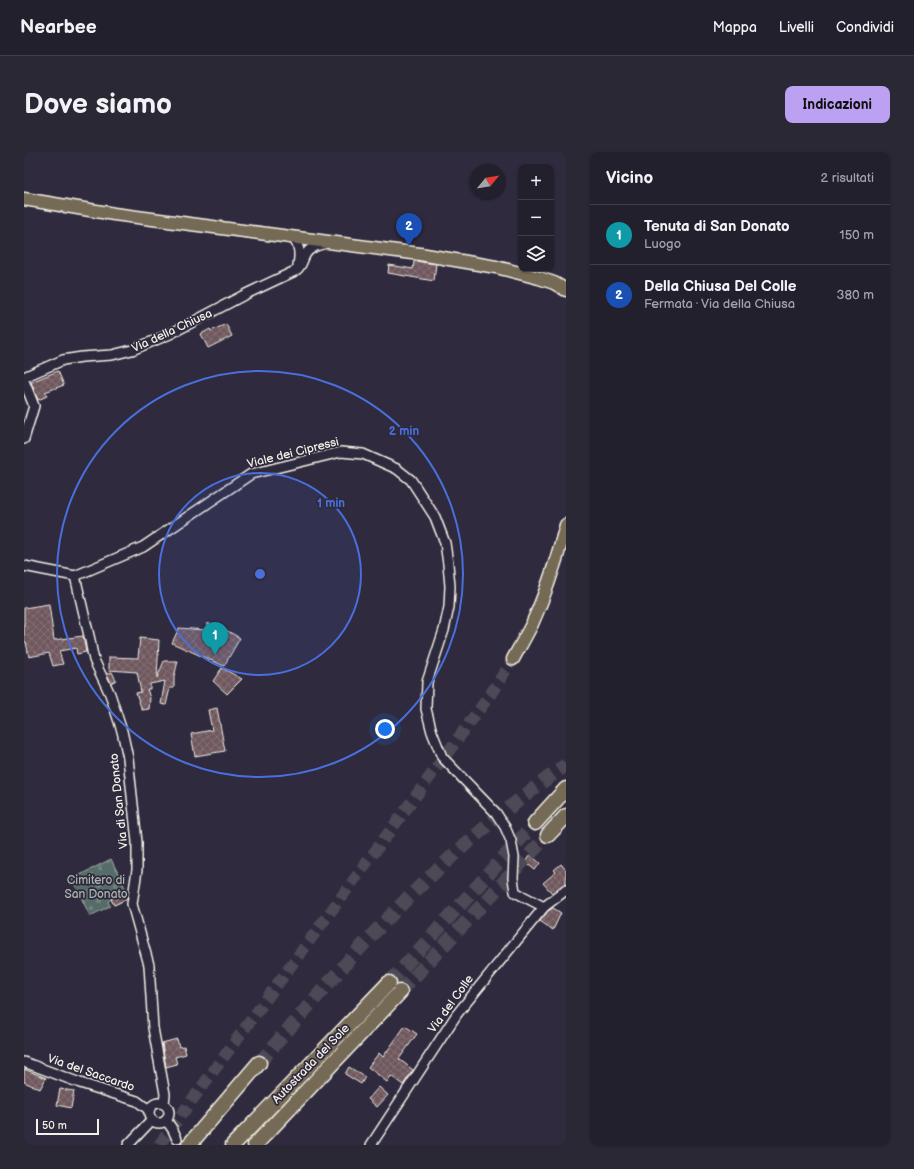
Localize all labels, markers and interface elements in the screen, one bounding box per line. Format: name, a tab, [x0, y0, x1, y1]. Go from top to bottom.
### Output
text: Nearbee	[20, 16, 97, 39]
text: Mappa	[713, 19, 757, 36]
text: Livelli	[779, 19, 814, 36]
text: Condividi	[836, 19, 894, 36]
button: Indicazioni	[785, 86, 890, 123]
text: Dove siamo	[24, 88, 172, 121]
north arrow	[470, 164, 506, 200]
map controls	[518, 164, 554, 272]
button: +	[518, 164, 554, 200]
text: Vicino	[606, 168, 653, 188]
text: 2 risultati	[821, 170, 874, 186]
button: −	[518, 200, 554, 236]
pin: 2	[396, 213, 422, 246]
text: Tenuta di San Donato	[644, 217, 790, 236]
text: 1	[616, 227, 622, 243]
text: 150 m	[840, 227, 874, 243]
button: layers	[518, 236, 554, 272]
text: Luogo	[644, 236, 681, 252]
text: Della Chiusa Del Colle	[644, 277, 796, 296]
text: 2	[615, 287, 623, 303]
text: 380 m	[837, 287, 874, 303]
text: Fermata · Via della Chiusa	[644, 296, 795, 312]
street label: Via della Chiusa	[129, 306, 215, 356]
text: 2 min	[389, 424, 419, 439]
street label: Viale dei Cipressi	[245, 434, 341, 472]
text: 1 min	[317, 496, 345, 511]
centre of rings	[253, 567, 267, 581]
pin: 1	[202, 622, 228, 655]
your location	[375, 719, 395, 739]
street label: Via di San Donato	[107, 752, 131, 850]
park label: Cimitero di San Donato	[64, 873, 128, 902]
street label: Via del Colle	[425, 972, 477, 1036]
street label: Autostrada del Sole	[269, 1021, 353, 1107]
street label: Via del Saccardo	[45, 1051, 137, 1095]
scale bar	[36, 1117, 99, 1136]
text: 50 m	[42, 1119, 67, 1132]

